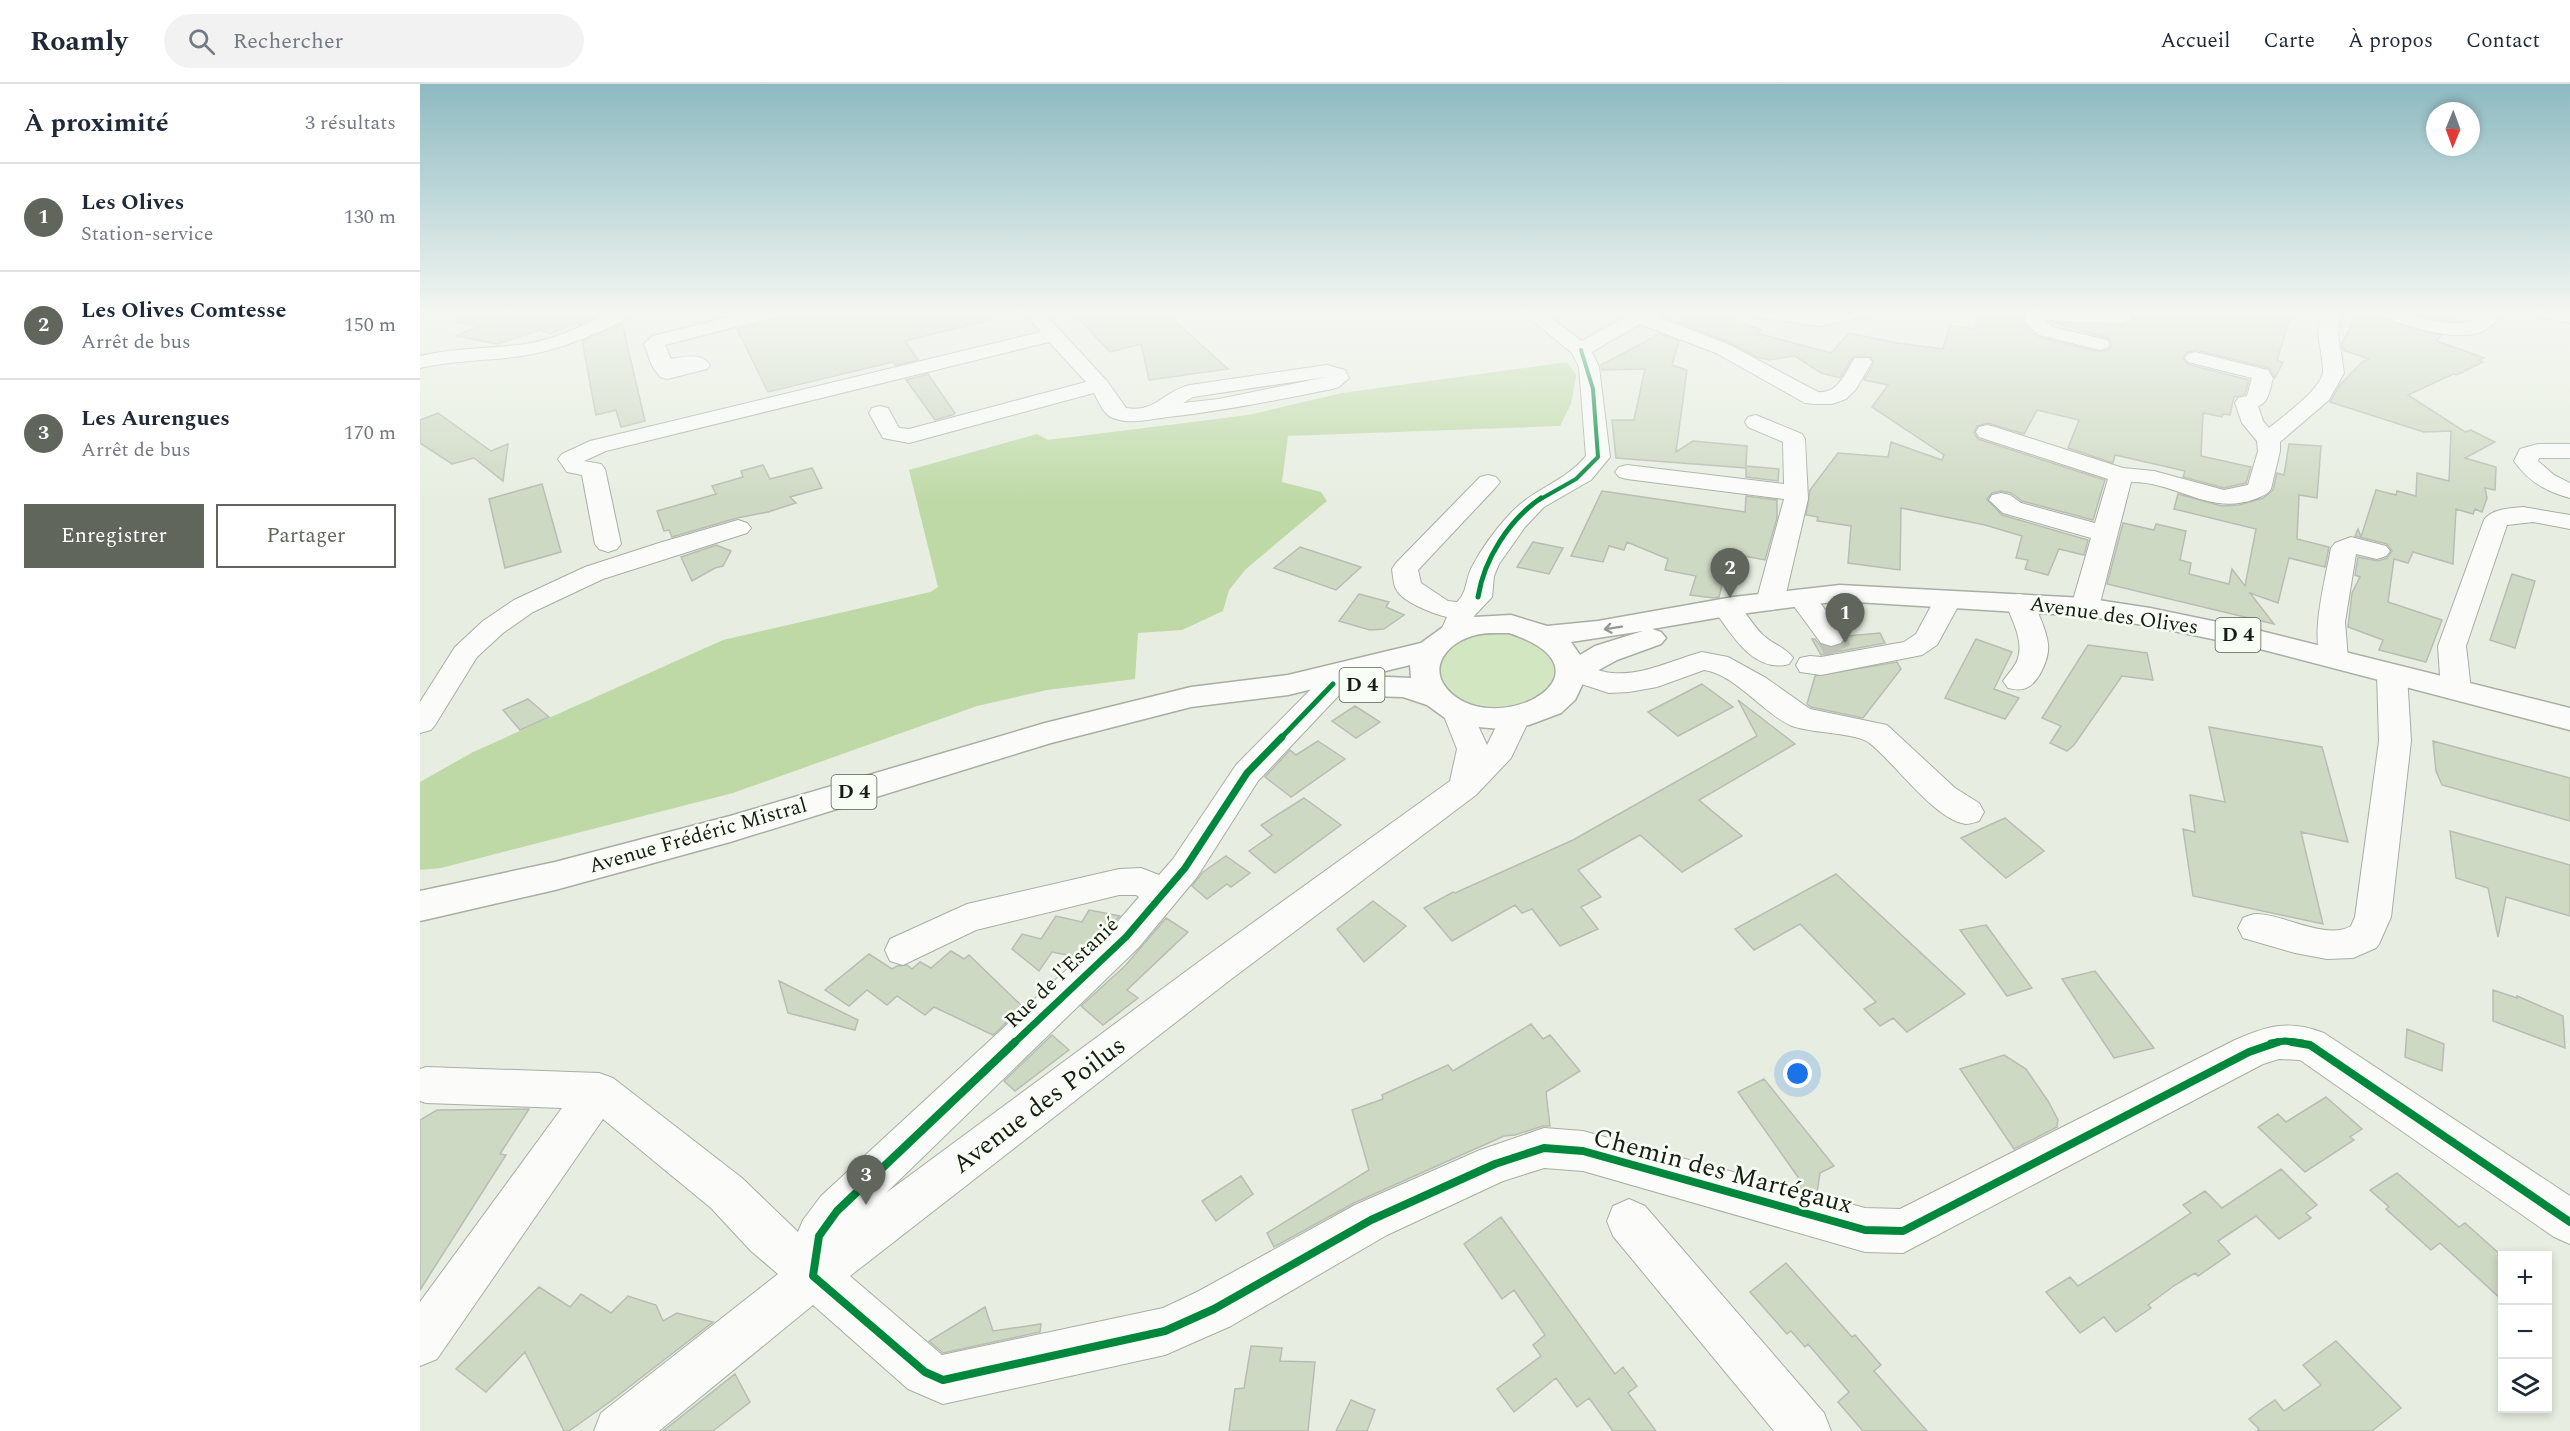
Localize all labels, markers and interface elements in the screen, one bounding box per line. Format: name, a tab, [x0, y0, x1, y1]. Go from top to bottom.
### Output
search box	[164, 14, 584, 68]
text: Roamly	[30, 20, 128, 63]
icon: search	[185, 25, 218, 58]
text: Rechercher	[233, 25, 343, 58]
text: Accueil	[2160, 25, 2231, 57]
text: Carte	[2264, 25, 2315, 57]
text: À propos	[2348, 25, 2433, 57]
text: Contact	[2466, 25, 2540, 57]
north arrow	[2426, 102, 2480, 156]
text: À proximité	[24, 103, 169, 143]
text: 3 résultats	[305, 108, 396, 138]
text: Les Olives	[81, 186, 184, 219]
text: 1	[38, 202, 49, 232]
text: 130 m	[344, 202, 396, 232]
text: Station-service	[81, 219, 213, 249]
text: Les Olives Comtesse	[81, 294, 286, 327]
text: 2	[38, 310, 49, 340]
text: 150 m	[344, 310, 396, 340]
text: Arrêt de bus	[81, 327, 191, 357]
text: Les Aurengues	[81, 402, 230, 435]
text: 3	[38, 418, 49, 448]
text: 170 m	[344, 418, 396, 448]
text: Arrêt de bus	[81, 435, 191, 465]
button: Enregistrer	[24, 504, 204, 568]
button: Partager	[216, 504, 396, 568]
pin: 2	[1710, 548, 1750, 598]
street label: Avenue des Olives	[2028, 588, 2200, 644]
pin: 1	[1826, 594, 1864, 643]
road number: D 4	[2216, 618, 2260, 652]
one-way arrow	[1603, 623, 1623, 634]
road number: D 4	[1340, 668, 1384, 702]
road number: D 4	[832, 775, 876, 809]
street label: Avenue Frédéric Mistral	[585, 790, 811, 882]
street label: Rue de l'Estanié	[997, 910, 1127, 1036]
street label: Avenue des Poilus	[944, 1026, 1134, 1184]
your location	[1783, 1059, 1812, 1088]
street label: Chemin des Martégaux	[1589, 1117, 1857, 1225]
pin: 3	[846, 1156, 886, 1205]
map controls	[2498, 1251, 2552, 1413]
button: +	[2498, 1251, 2552, 1305]
button: −	[2498, 1305, 2552, 1359]
button: layers	[2498, 1359, 2552, 1413]

